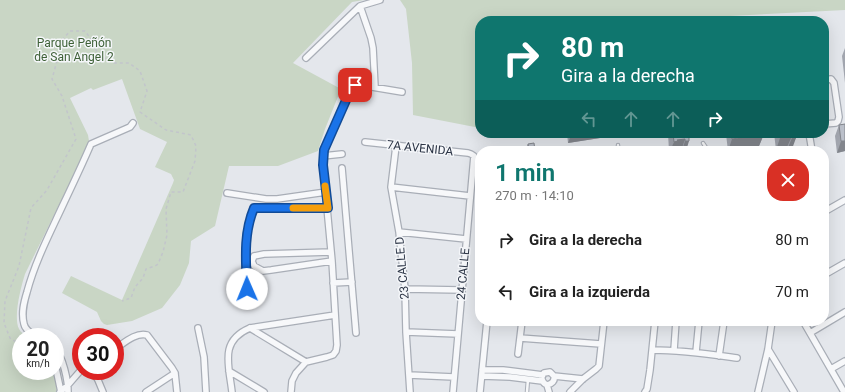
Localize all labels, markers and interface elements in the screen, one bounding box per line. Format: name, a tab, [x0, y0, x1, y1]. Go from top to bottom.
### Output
text: 80 m	[561, 31, 624, 64]
icon: right	[495, 32, 547, 84]
park label: Parque Peñón de San Angel 2	[34, 36, 114, 64]
text: Gira a la derecha	[561, 65, 695, 86]
pin	[338, 68, 372, 102]
icon: arrive	[344, 74, 366, 96]
icon: left	[578, 108, 600, 130]
icon: ahead	[620, 108, 642, 130]
icon: ahead	[662, 108, 684, 130]
icon: right	[704, 108, 726, 130]
street label: 7A AVENIDA	[386, 138, 454, 158]
text: 1 min	[495, 159, 555, 187]
button: close	[767, 159, 809, 201]
text: 270 m · 14:10	[495, 188, 574, 203]
icon: right	[495, 229, 517, 251]
text: Gira a la derecha	[529, 231, 642, 249]
text: 80 m	[775, 231, 809, 249]
street label: 23 CALLE D	[392, 236, 412, 300]
street label: 24 CALLE	[454, 247, 472, 300]
position arrow	[226, 268, 268, 310]
icon: left	[495, 281, 517, 303]
text: Gira a la izquierda	[529, 283, 650, 301]
text: 70 m	[775, 283, 809, 301]
speed limit sign: 30	[72, 328, 124, 380]
text: 20	[27, 337, 49, 361]
text: km/h	[26, 358, 50, 369]

